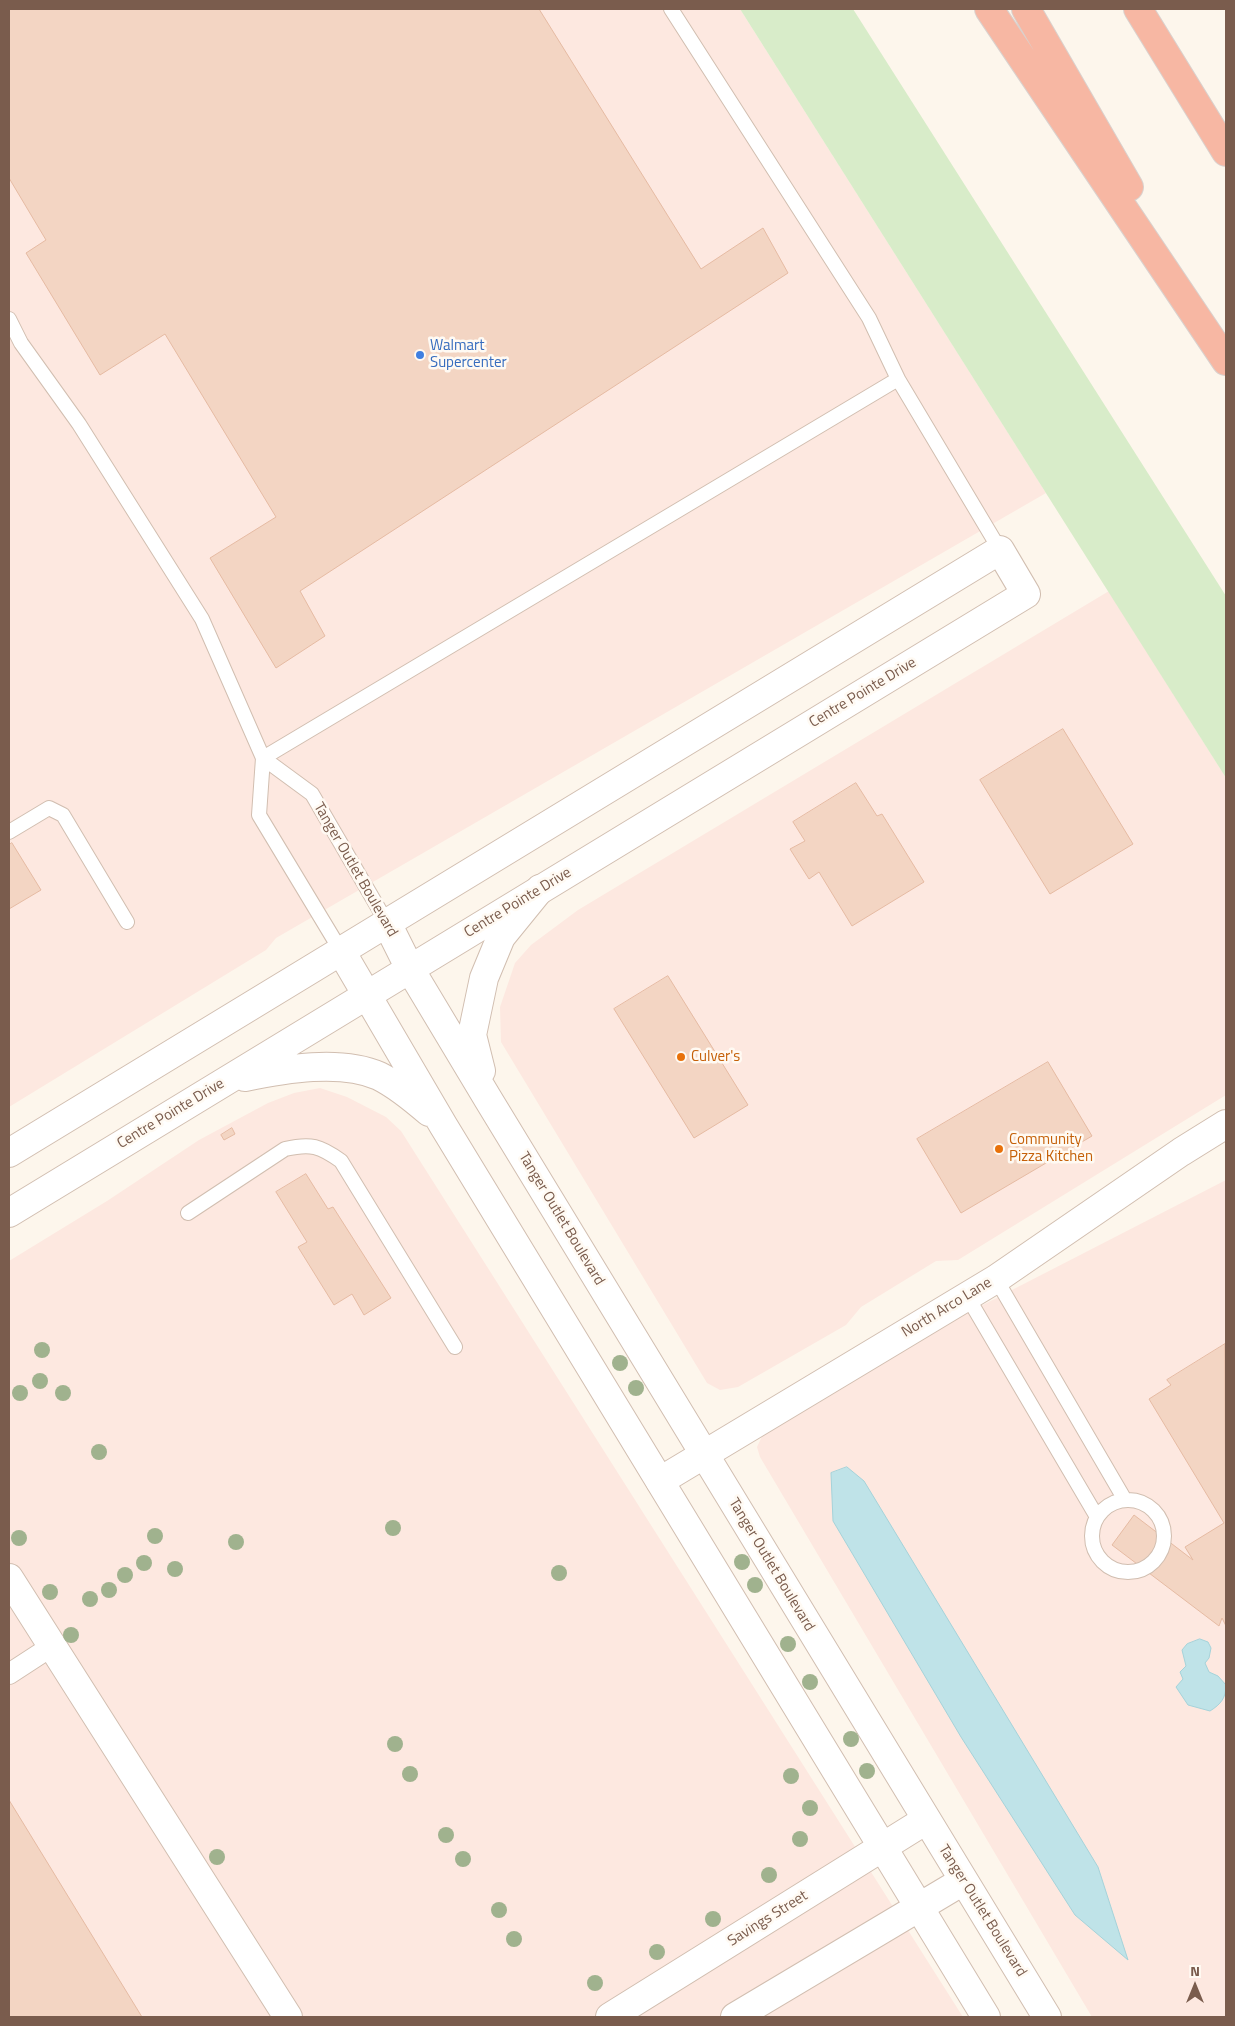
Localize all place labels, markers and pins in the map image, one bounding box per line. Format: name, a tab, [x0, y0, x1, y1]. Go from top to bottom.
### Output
place label: Walmart Supercenter	[430, 337, 507, 372]
marker: Walmart Supercenter	[414, 349, 426, 361]
place label: Culver's	[691, 1048, 740, 1066]
marker: Culver's	[675, 1051, 687, 1063]
place label: Community Pizza Kitchen	[1009, 1131, 1093, 1166]
marker: Community Pizza Kitchen	[993, 1143, 1005, 1155]

